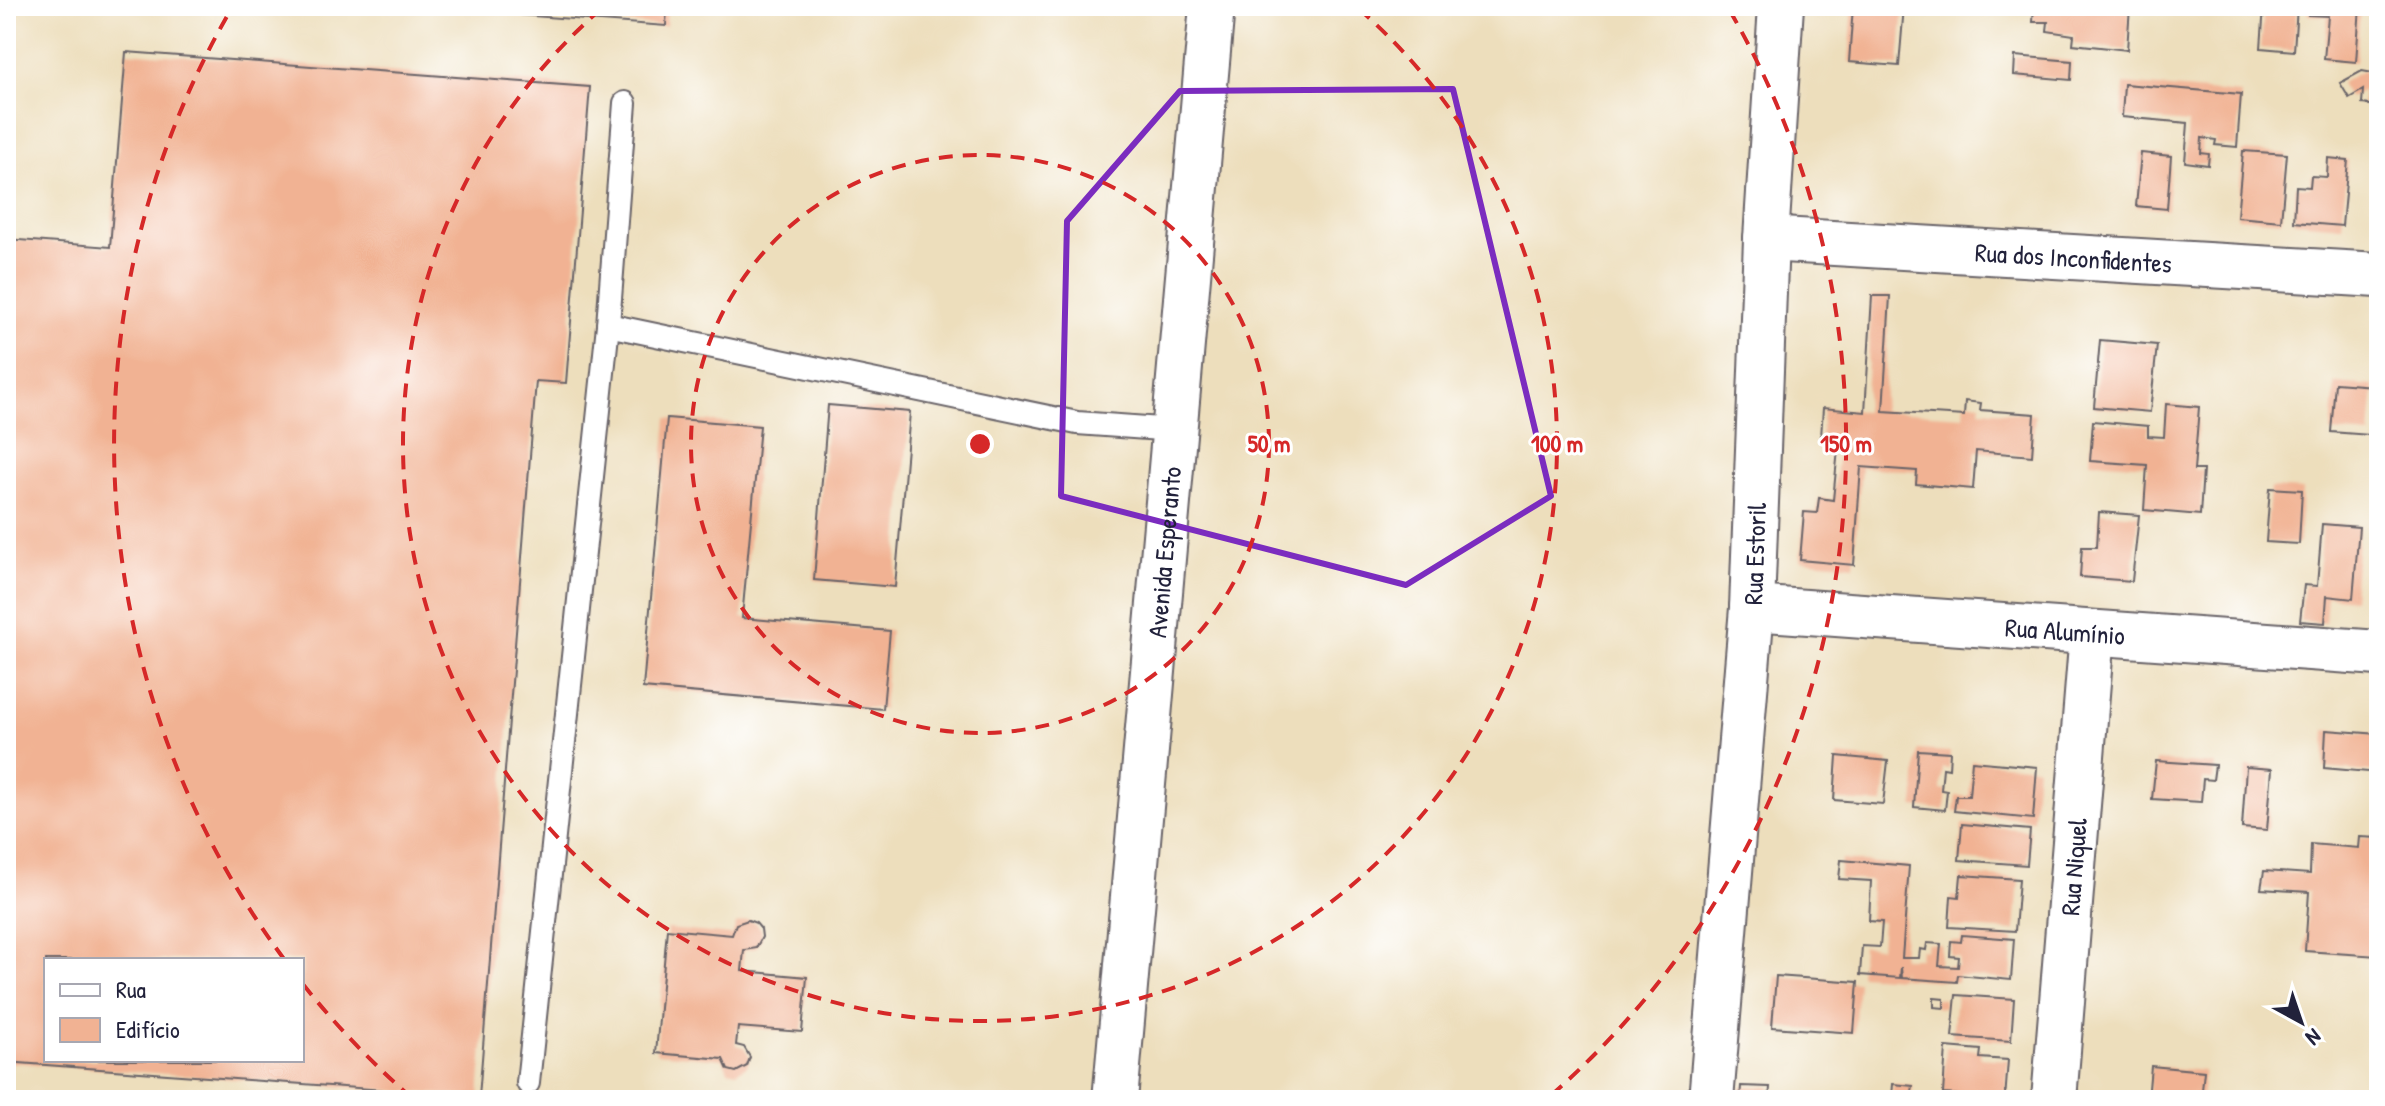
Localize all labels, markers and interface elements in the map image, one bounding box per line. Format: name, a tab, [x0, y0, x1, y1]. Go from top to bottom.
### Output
street label: Rua dos Inconfidentes	[1974, 234, 2173, 280]
text: 50 m	[1248, 427, 1290, 459]
text: 100 m	[1531, 427, 1583, 459]
text: 150 m	[1820, 427, 1872, 459]
centre of rings	[966, 430, 994, 458]
street label: Avenida Esperanto	[1139, 465, 1189, 639]
street label: Rua Estoril	[1735, 502, 1773, 605]
street label: Rua Alumínio	[2004, 609, 2126, 652]
street label: Rua Niquel	[2052, 817, 2094, 917]
legend	[44, 958, 304, 1062]
text: Rua	[116, 973, 146, 1005]
north arrow	[2261, 982, 2341, 1062]
text: Edifício	[116, 1013, 180, 1045]
text: N	[2300, 1022, 2328, 1053]

